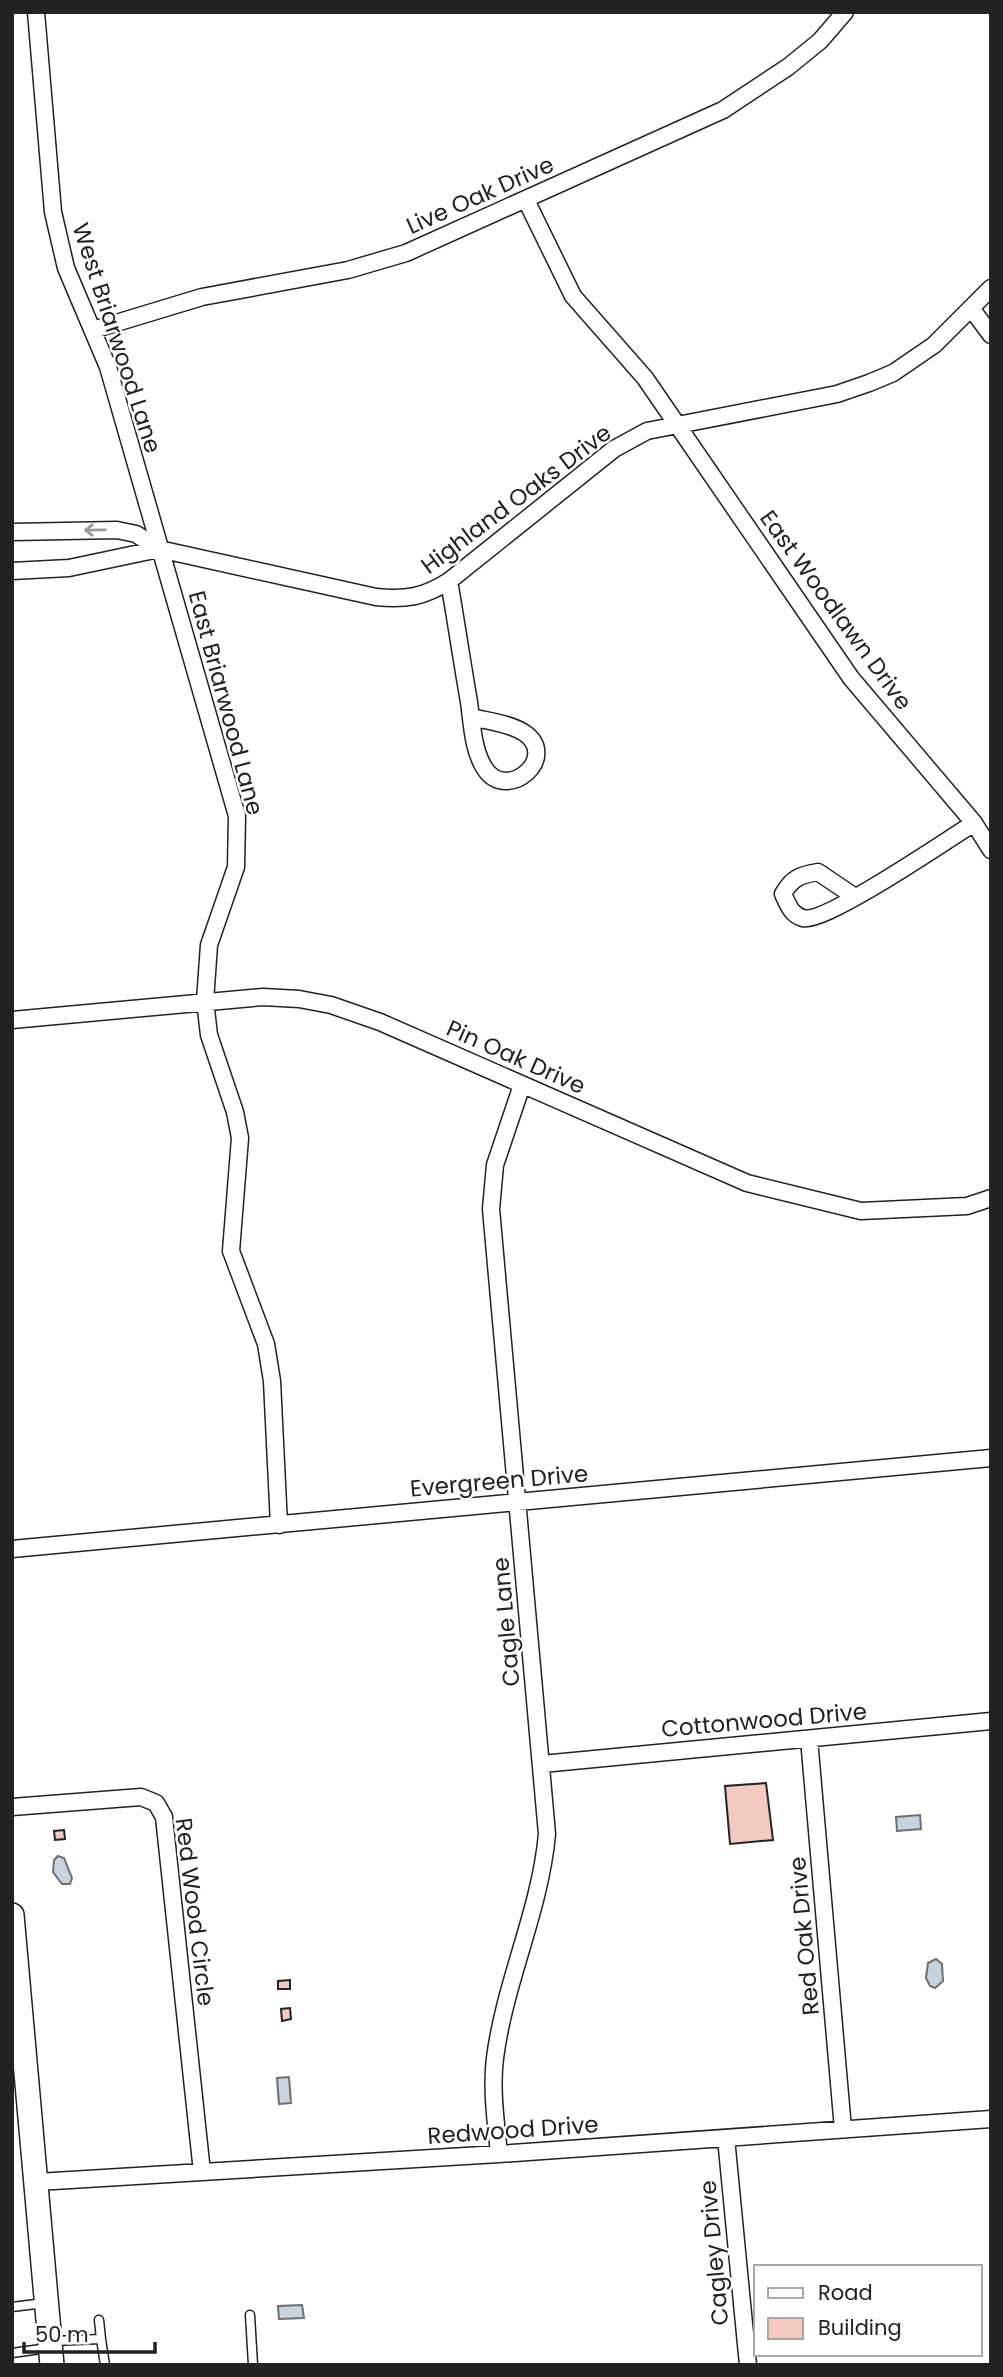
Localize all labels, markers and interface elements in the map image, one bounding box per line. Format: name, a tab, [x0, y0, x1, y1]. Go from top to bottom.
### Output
street label: Live Oak Drive	[401, 148, 559, 242]
street label: West Briarwood Lane	[65, 219, 169, 457]
street label: Highland Oaks Drive	[414, 417, 618, 581]
street label: East Woodlawn Drive	[753, 504, 919, 716]
one-way arrow	[84, 524, 107, 537]
street label: East Briarwood Lane	[181, 587, 271, 819]
street label: Pin Oak Drive	[441, 1012, 591, 1102]
street label: Evergreen Drive	[409, 1457, 589, 1505]
street label: Cagle Lane	[484, 1556, 528, 1688]
street label: Cottonwood Drive	[660, 1695, 868, 1745]
street label: Red Wood Circle	[168, 1816, 222, 2008]
street label: Red Oak Drive	[781, 1855, 827, 2017]
street label: Redwood Drive	[426, 2108, 600, 2152]
street label: Cagley Drive	[692, 2179, 736, 2327]
legend	[754, 2265, 982, 2356]
text: Road	[818, 2278, 873, 2307]
scale bar	[24, 2310, 156, 2354]
text: Building	[818, 2313, 902, 2342]
text: 50 m	[35, 2320, 89, 2349]

